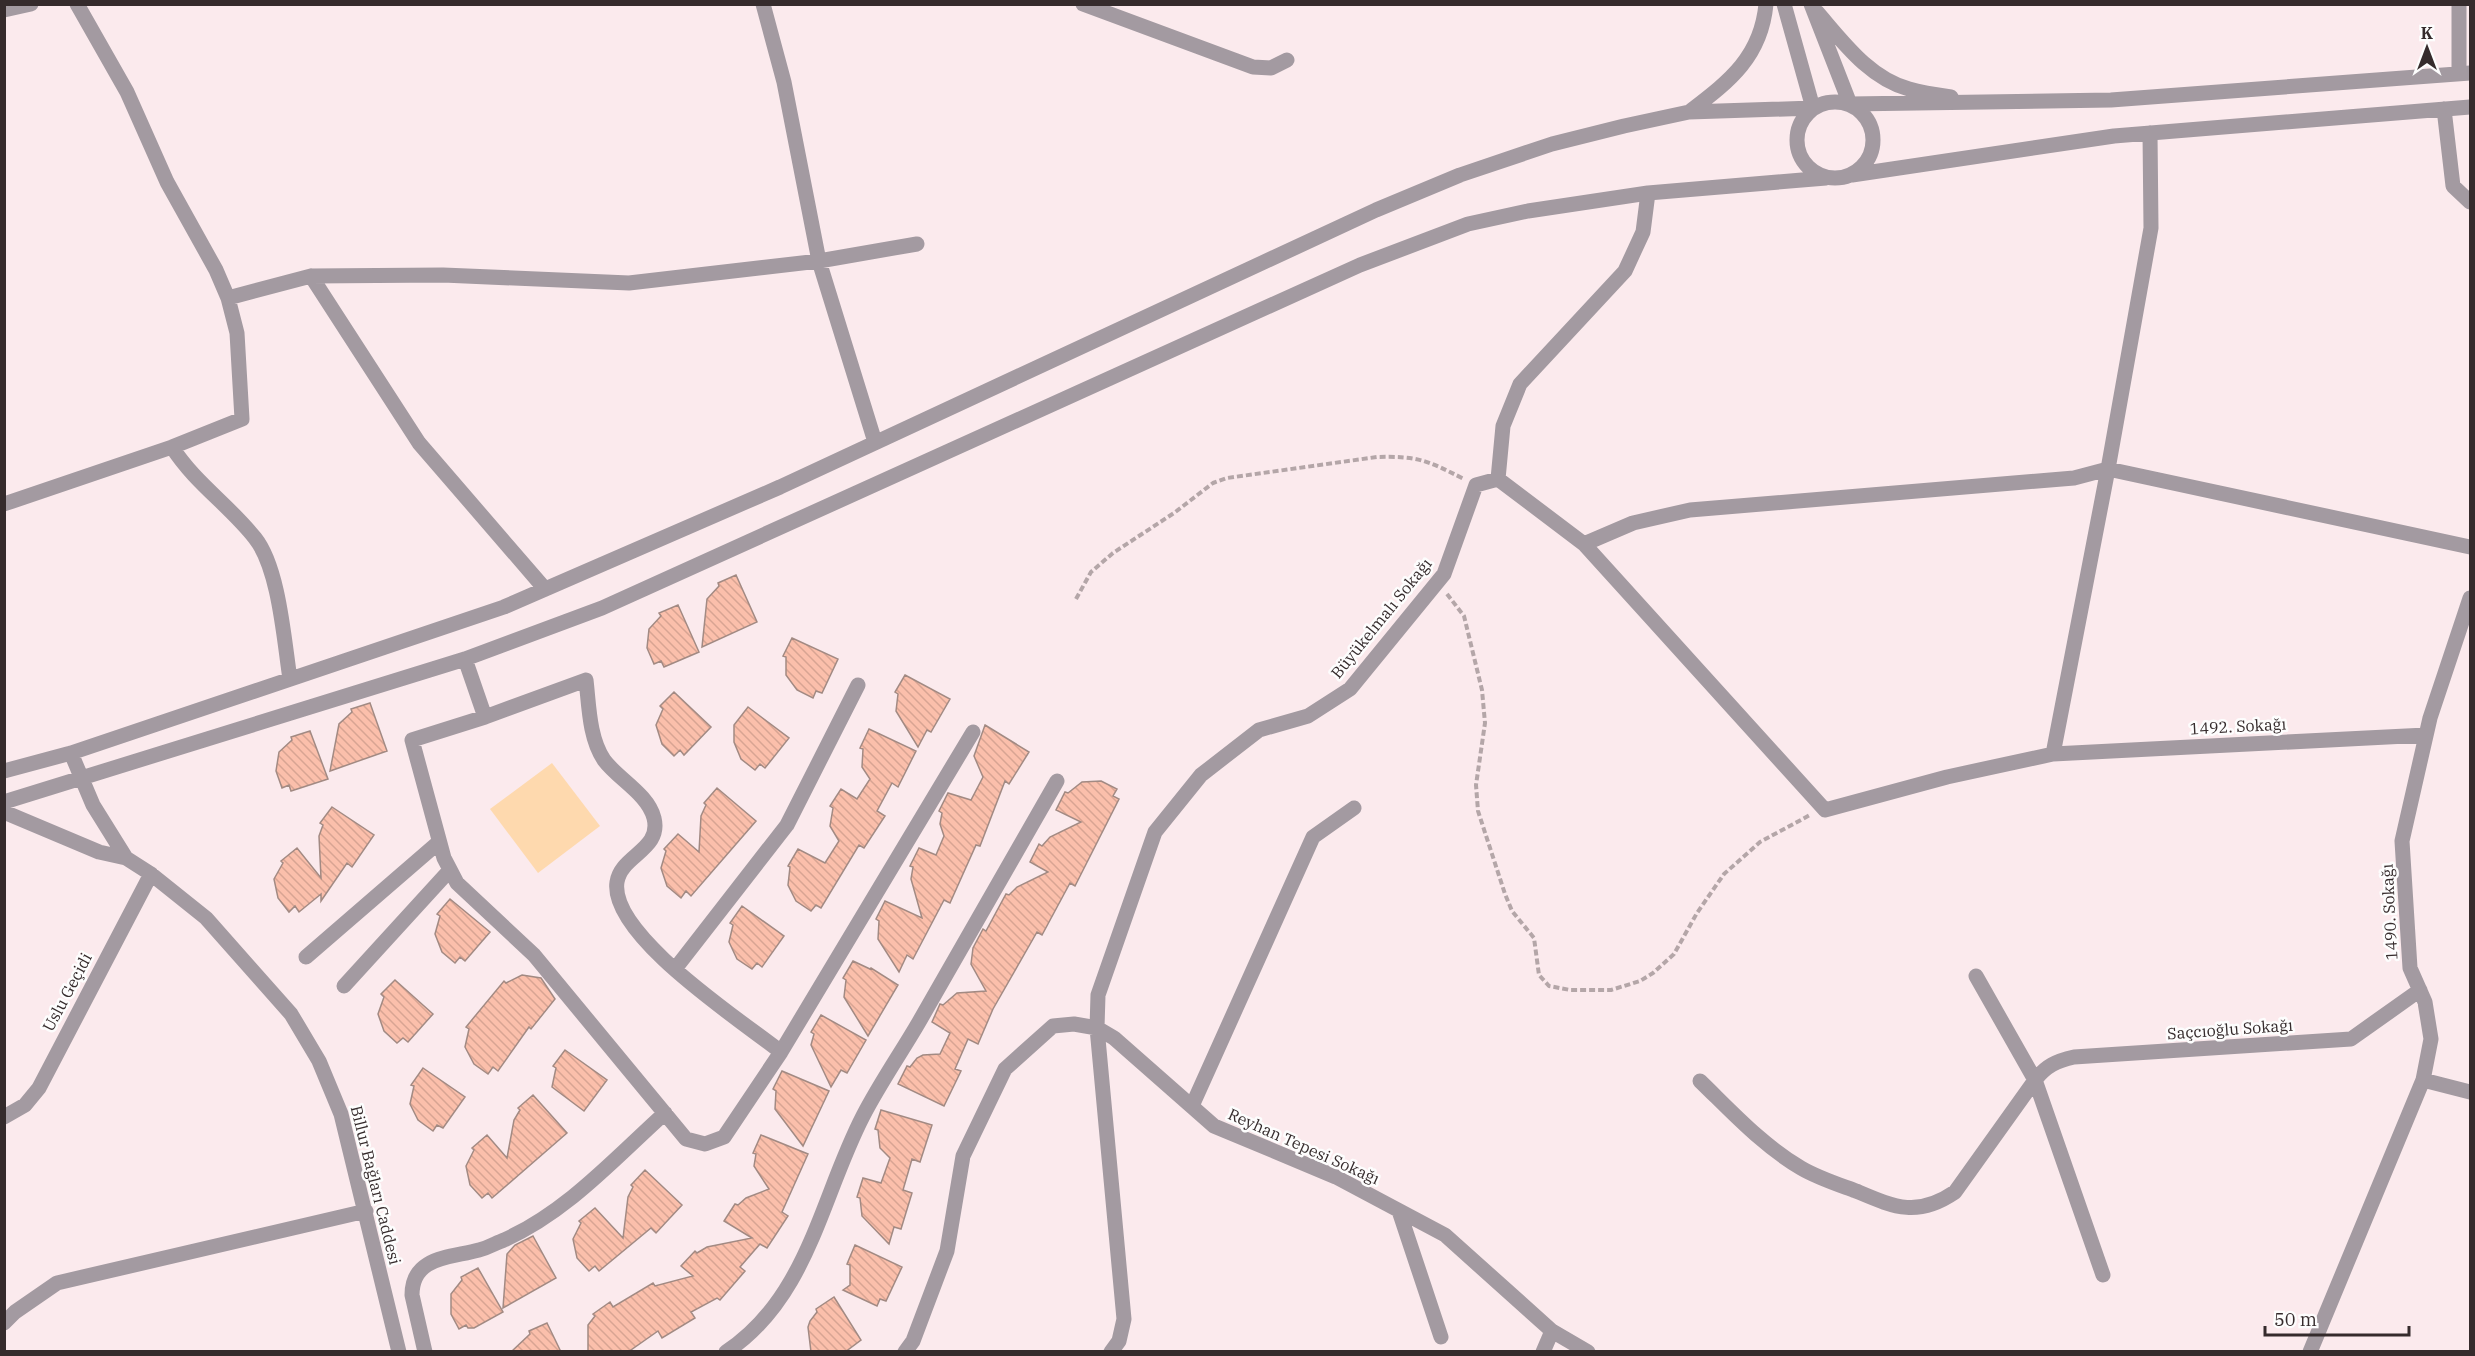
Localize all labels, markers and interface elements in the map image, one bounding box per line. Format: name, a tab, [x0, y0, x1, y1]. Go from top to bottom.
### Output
north arrow	[2397, 18, 2457, 78]
text: K	[2421, 23, 2434, 43]
street label: Büyükelmalı Sokağı	[1326, 554, 1436, 682]
street label: 1492. Sokağı	[2189, 713, 2287, 739]
street label: 1490. Sokağı	[2376, 863, 2402, 961]
street label: Uslu Geçidi	[38, 949, 96, 1035]
street label: Saçcıoğlu Sokağı	[2166, 1015, 2294, 1043]
street label: Billur Bağları Caddesi	[347, 1103, 405, 1267]
street label: Reyhan Tepesi Sokağı	[1225, 1104, 1383, 1188]
scale bar	[2265, 1299, 2409, 1337]
text: 50 m	[2274, 1308, 2317, 1331]

